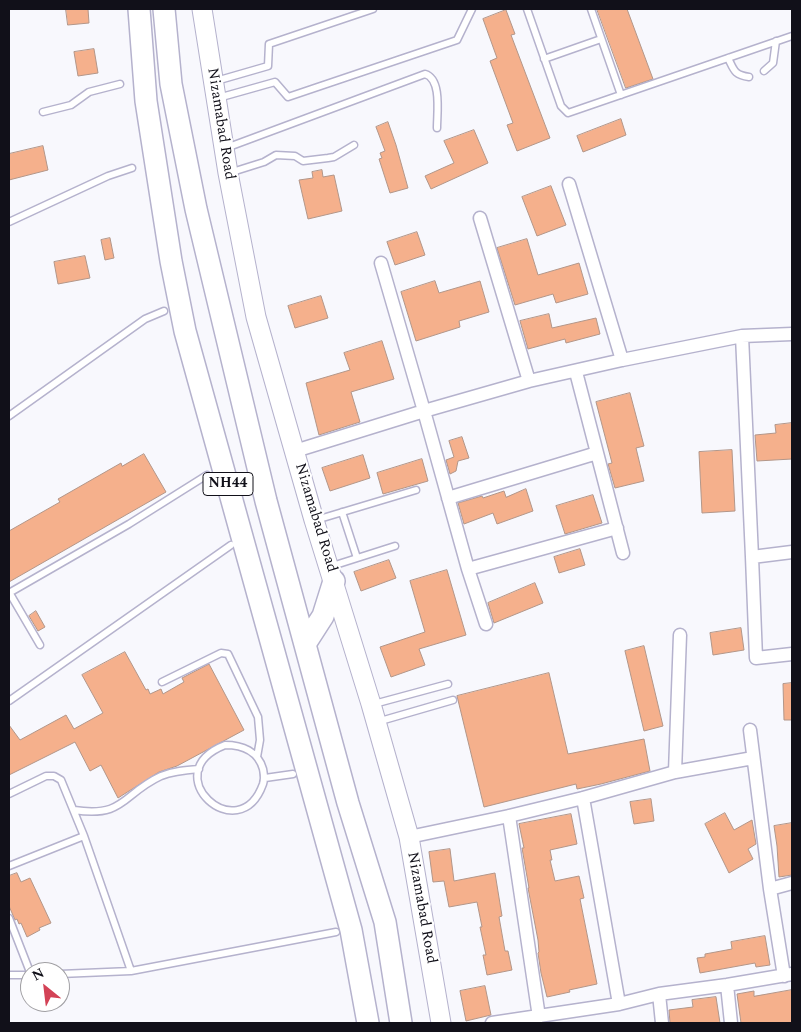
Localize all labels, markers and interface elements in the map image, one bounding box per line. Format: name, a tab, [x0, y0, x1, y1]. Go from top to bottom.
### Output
street label: Nizamabad Road	[202, 67, 238, 181]
street label: Nizamabad Road	[290, 461, 340, 575]
road number: NH44	[203, 472, 253, 496]
street label: Nizamabad Road	[402, 851, 440, 965]
north arrow	[20, 962, 70, 1012]
text: N	[28, 962, 48, 986]

